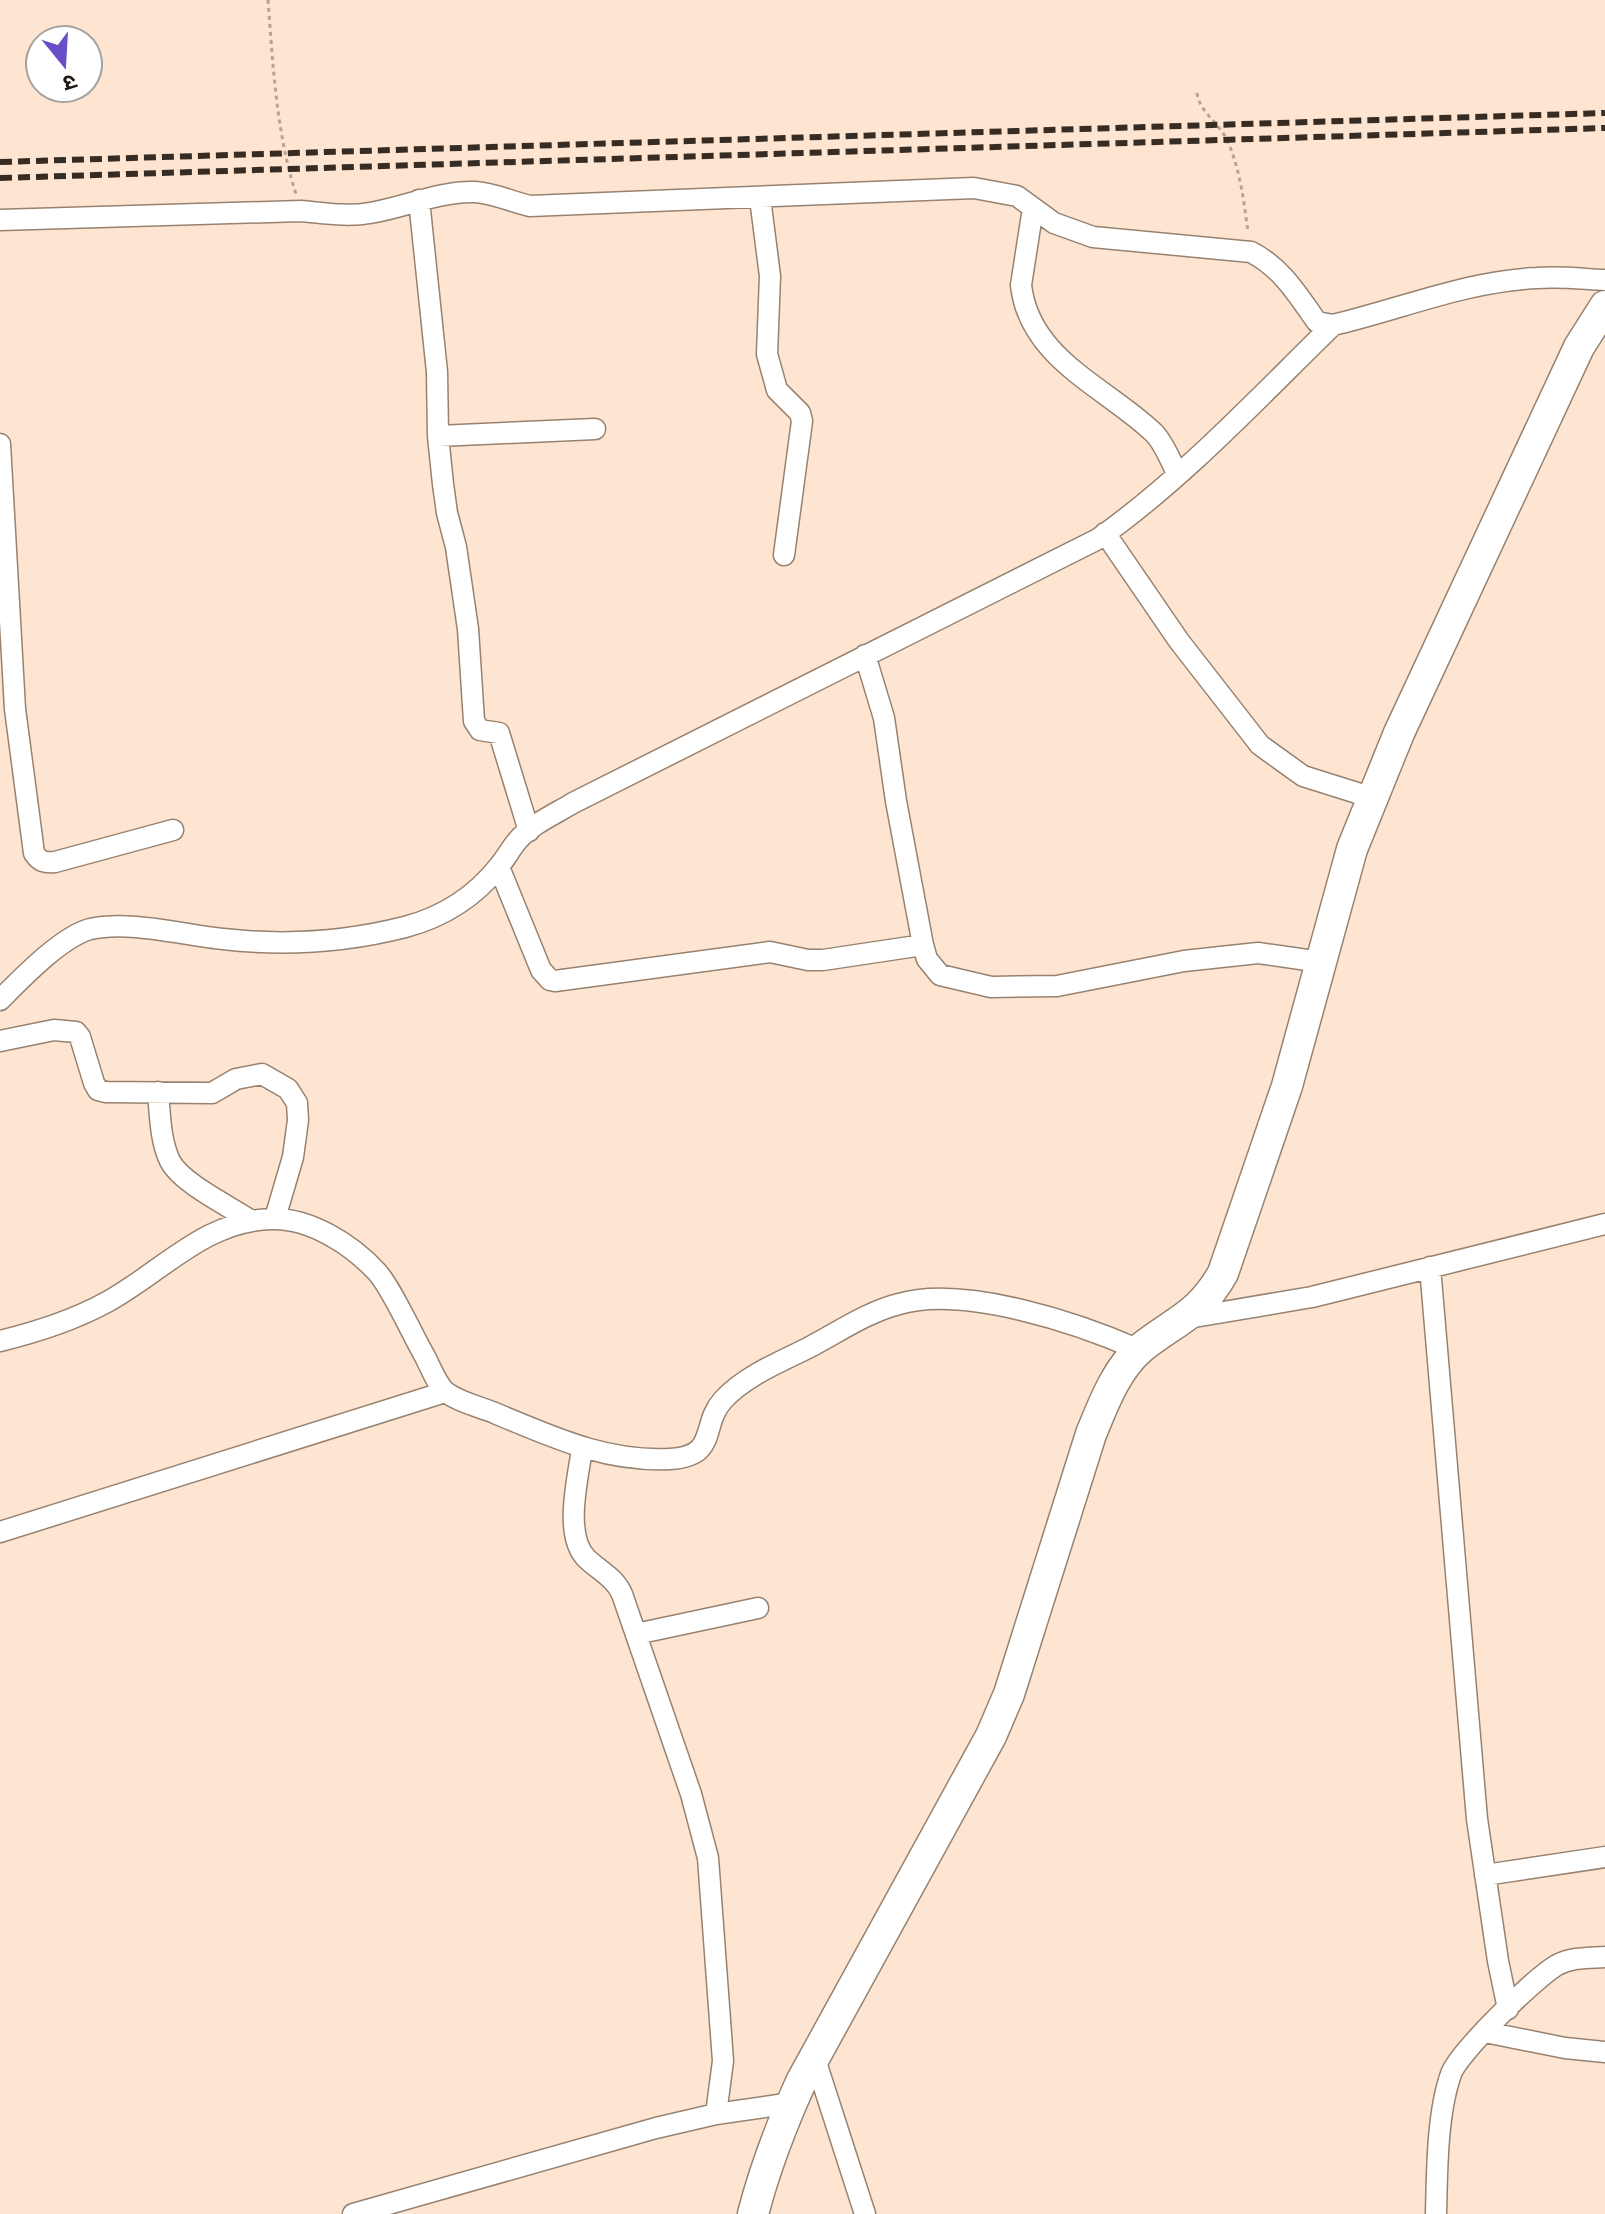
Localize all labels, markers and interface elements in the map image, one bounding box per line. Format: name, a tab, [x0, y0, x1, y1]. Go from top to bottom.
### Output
north arrow	[24, 24, 104, 104]
text: उ	[59, 68, 81, 99]

